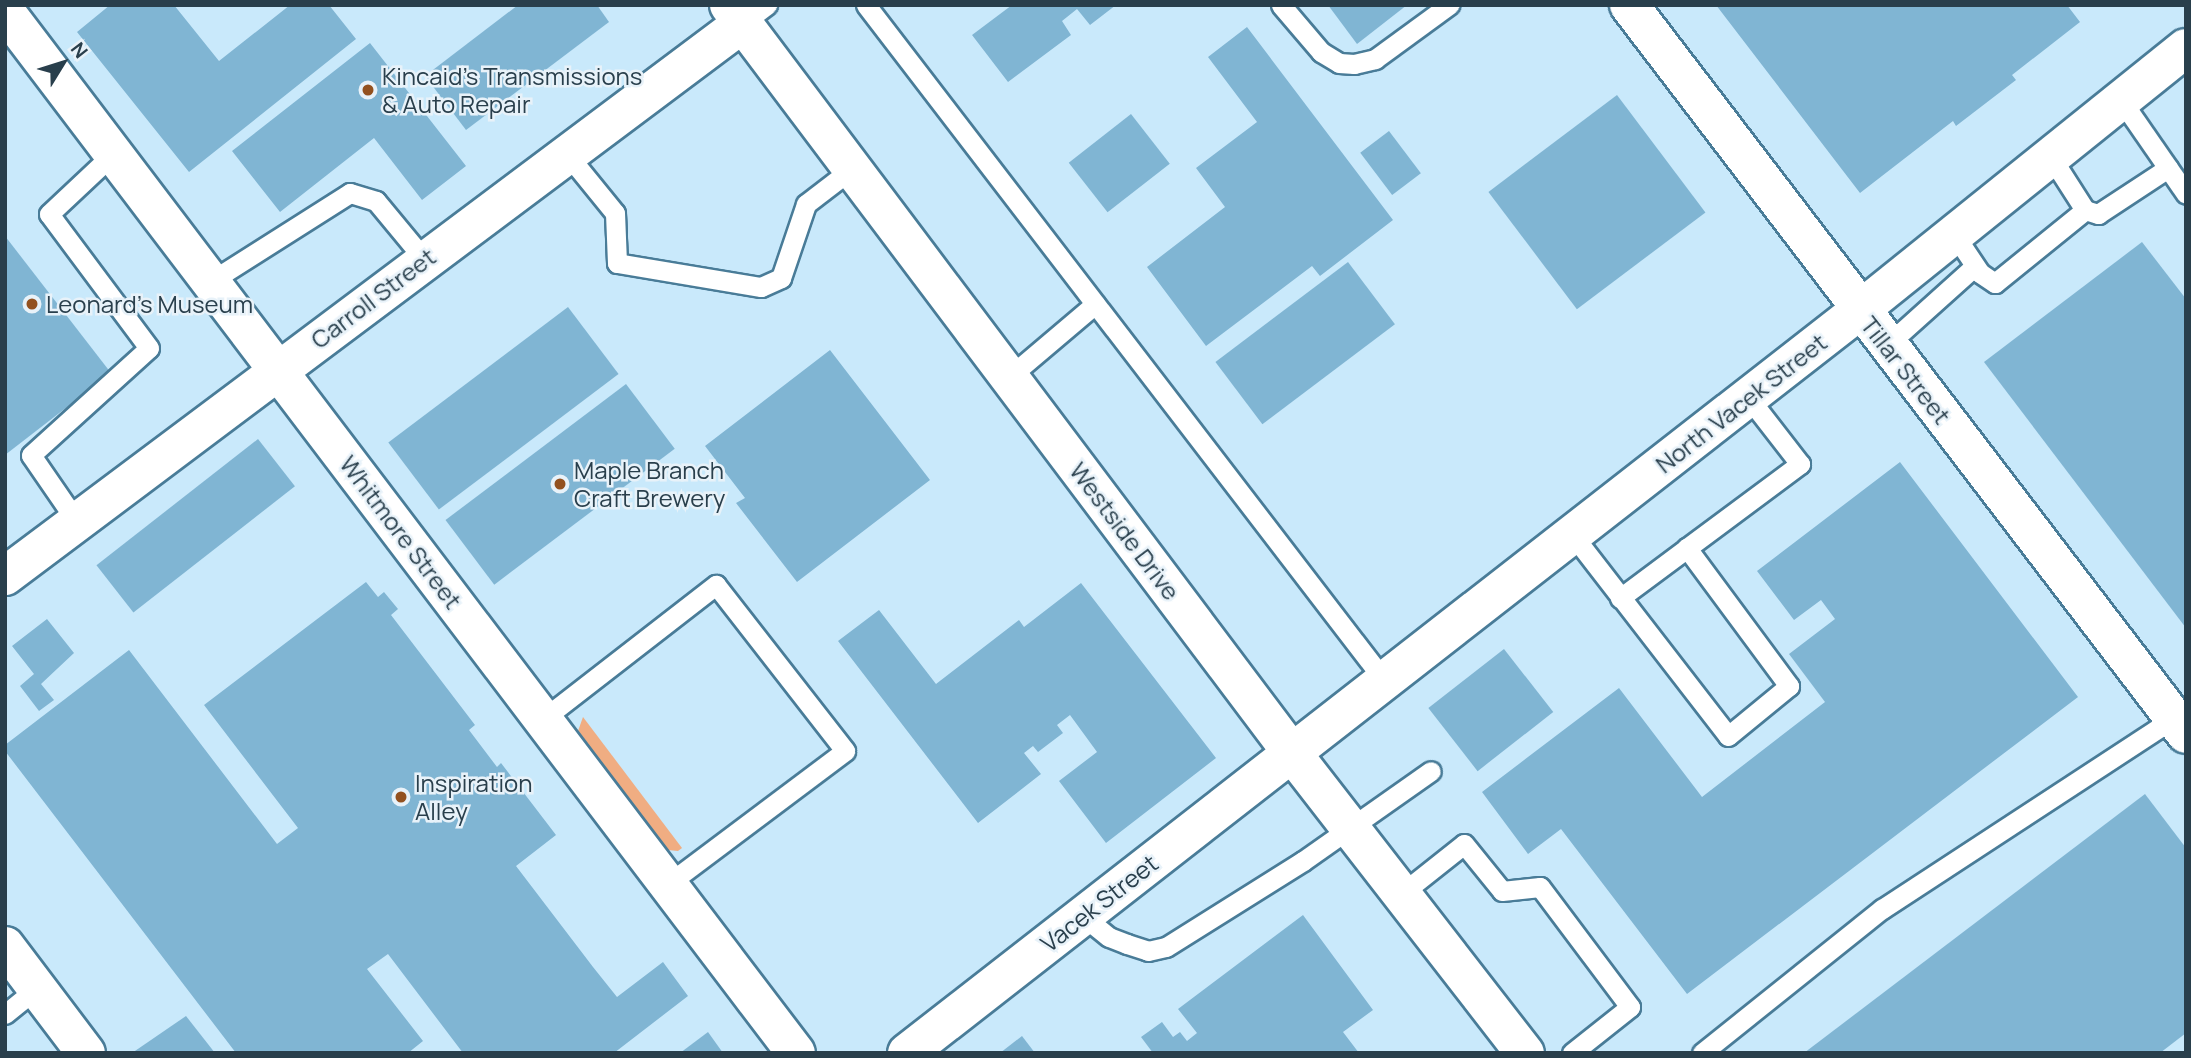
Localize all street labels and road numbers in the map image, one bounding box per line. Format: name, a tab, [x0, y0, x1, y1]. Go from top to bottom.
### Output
street label: Carroll Street	[305, 242, 441, 354]
street label: Tillar Street	[1855, 311, 1957, 429]
street label: North Vacek Street	[1650, 327, 1832, 479]
street label: Whitmore Street	[334, 450, 468, 614]
street label: Westside Drive	[1064, 457, 1186, 605]
street label: Vacek Street	[1035, 848, 1163, 958]

